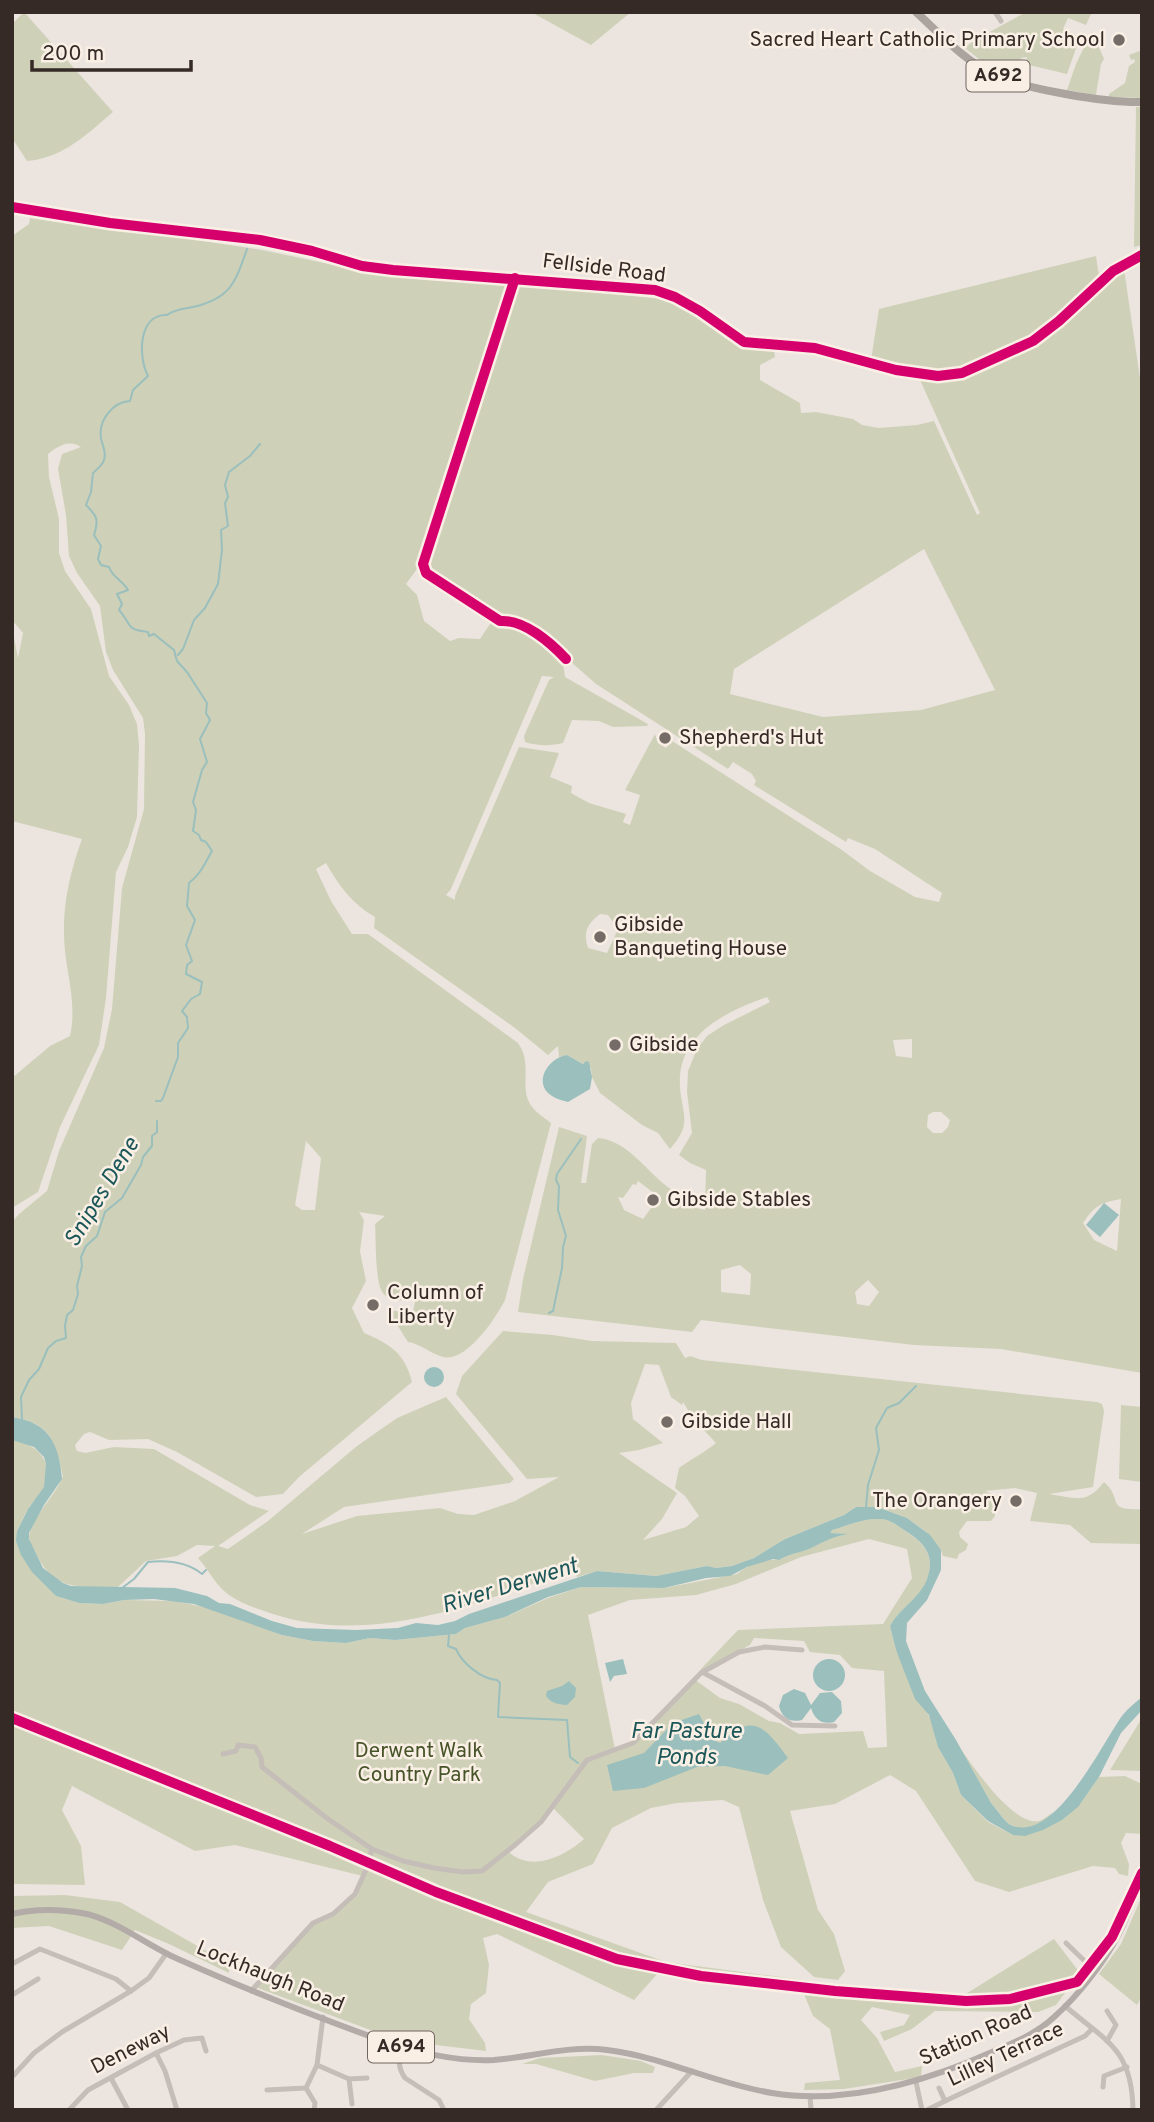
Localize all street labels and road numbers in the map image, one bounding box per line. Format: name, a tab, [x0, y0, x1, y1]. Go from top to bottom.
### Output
road number: A692	[967, 60, 1030, 92]
street label: Fellside Road	[541, 248, 667, 290]
street label: Lockhaugh Road	[192, 1935, 348, 2019]
street label: Station Road	[915, 1999, 1037, 2073]
street label: Lilley Terrace	[944, 2016, 1068, 2094]
street label: Deneway	[87, 2019, 175, 2081]
road number: A694	[368, 2032, 434, 2062]

